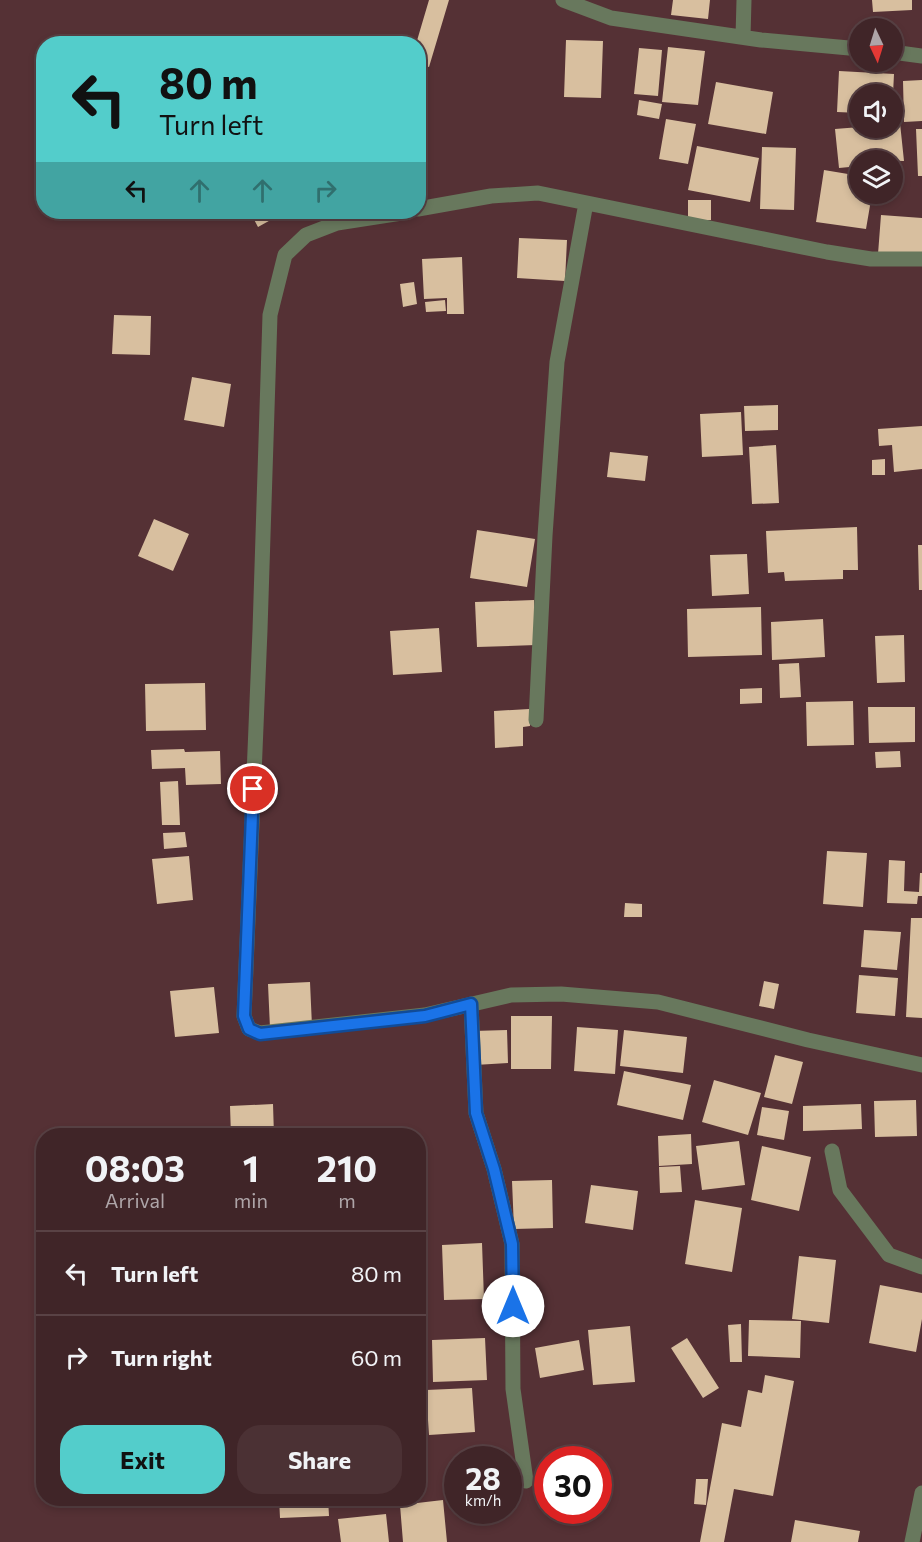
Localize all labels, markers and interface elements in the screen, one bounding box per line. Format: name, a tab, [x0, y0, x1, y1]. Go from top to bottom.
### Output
north arrow	[849, 18, 903, 72]
map controls	[849, 18, 903, 204]
text: 80 m	[159, 56, 258, 108]
icon: left	[60, 60, 138, 138]
button: sound	[849, 84, 903, 138]
text: Turn left	[159, 108, 263, 141]
button: layers	[849, 150, 903, 204]
icon: left	[120, 174, 153, 207]
icon: ahead	[183, 174, 216, 207]
icon: ahead	[246, 174, 279, 207]
icon: right	[309, 174, 342, 207]
pin	[227, 763, 278, 814]
icon: arrive	[236, 772, 269, 805]
text: 08:03	[85, 1145, 185, 1189]
text: 1	[243, 1145, 259, 1189]
text: 210	[317, 1145, 377, 1189]
text: Arrival	[105, 1188, 165, 1212]
text: min	[234, 1188, 268, 1212]
text: m	[338, 1188, 356, 1212]
icon: left	[60, 1257, 93, 1290]
text: Turn left	[111, 1260, 198, 1287]
text: 80 m	[351, 1260, 402, 1287]
position arrow	[481, 1274, 545, 1338]
icon: right	[60, 1341, 93, 1374]
text: Turn right	[111, 1344, 212, 1371]
text: 60 m	[351, 1344, 402, 1371]
button: Exit	[60, 1425, 225, 1494]
button: Share	[237, 1425, 402, 1494]
speed limit sign: 30	[534, 1446, 612, 1524]
text: 28	[465, 1459, 501, 1496]
text: km/h	[465, 1491, 501, 1509]

